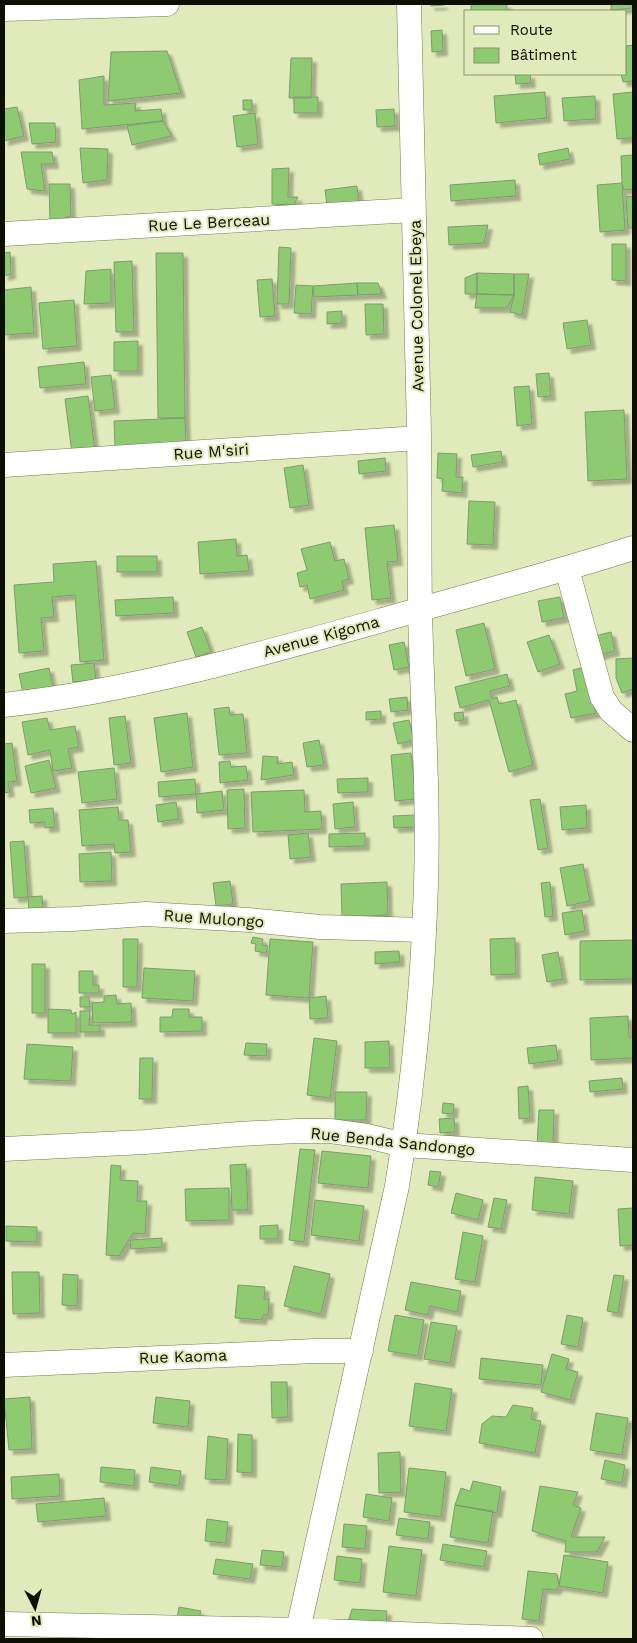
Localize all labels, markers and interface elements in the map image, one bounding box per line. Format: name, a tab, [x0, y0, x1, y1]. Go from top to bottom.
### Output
legend	[464, 10, 627, 75]
text: Route	[510, 21, 553, 39]
text: Bâtiment	[510, 46, 577, 64]
street label: Rue Le Berceau	[148, 210, 271, 235]
street label: Avenue Colonel Ebeya	[405, 220, 428, 392]
street label: Rue M'siri	[173, 439, 249, 464]
street label: Avenue Kigoma	[261, 612, 381, 661]
street label: Rue Mulongo	[163, 906, 265, 931]
street label: Rue Benda Sandongo	[310, 1123, 476, 1160]
street label: Rue Kaoma	[139, 1345, 227, 1368]
north arrow	[10, 1583, 60, 1633]
text: N	[30, 1612, 42, 1629]

